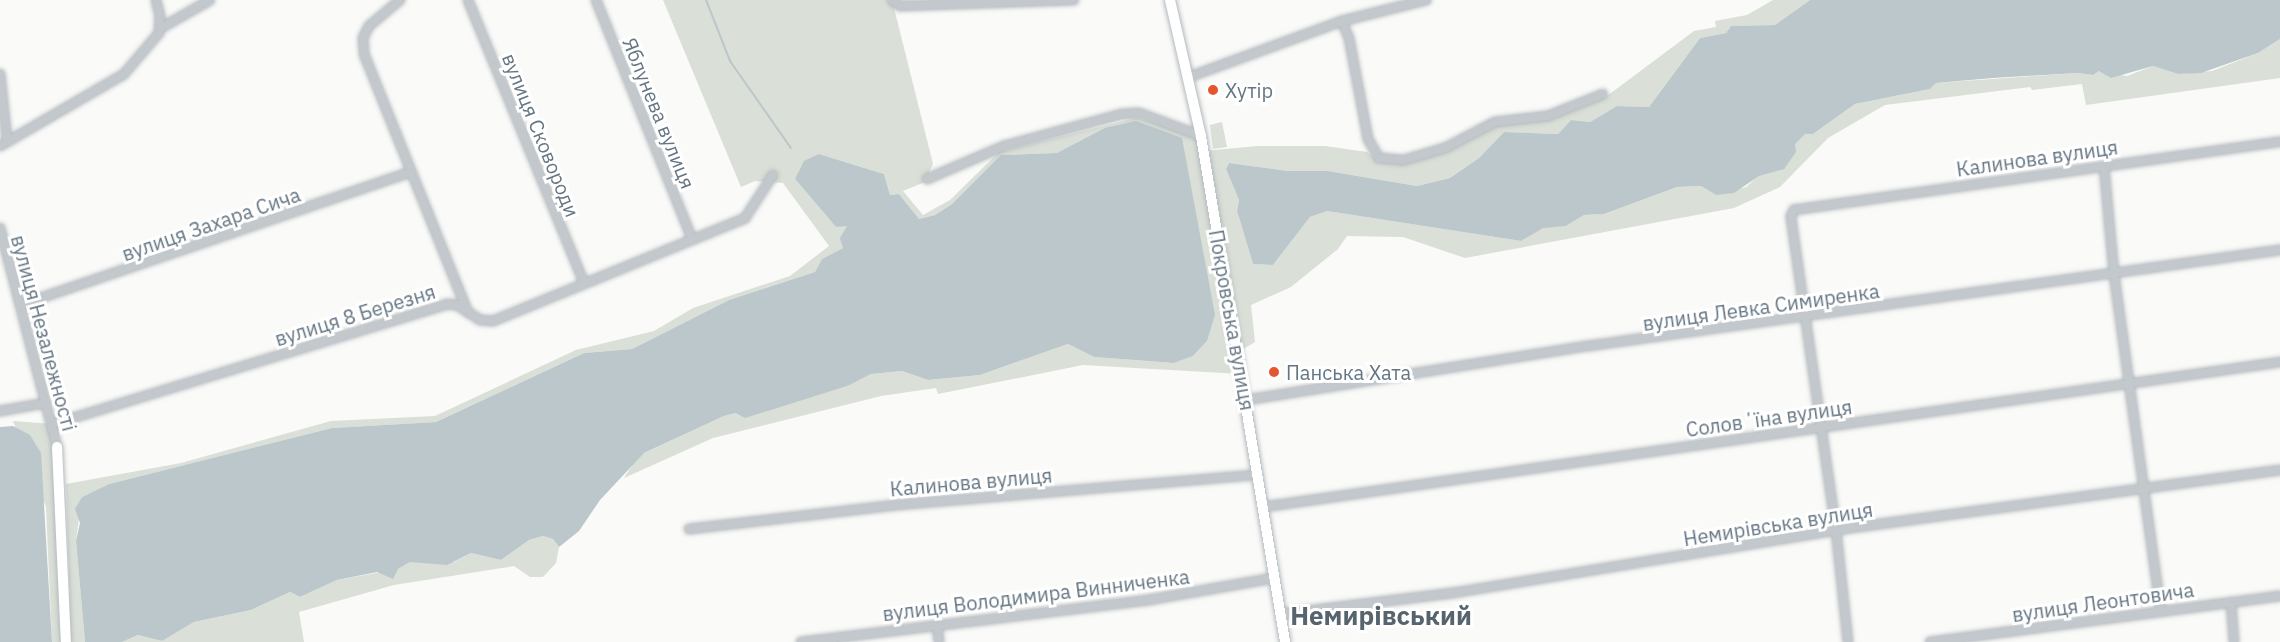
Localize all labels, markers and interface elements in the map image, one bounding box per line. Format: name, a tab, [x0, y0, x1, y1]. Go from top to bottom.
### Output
street label: Яблунева вулиця	[618, 34, 700, 192]
street label: вулиця Сковороди	[497, 50, 585, 220]
place label: Хутір	[1225, 78, 1273, 102]
marker: Хутір	[1206, 83, 1220, 97]
street label: Калинова вулиця	[1955, 135, 2119, 181]
street label: вулиця Захара Сича	[119, 182, 303, 266]
street label: Покровська вулиця	[1204, 228, 1260, 412]
street label: вулиця Незалежності	[6, 232, 82, 434]
street label: вулиця Левка Симиренка	[1641, 278, 1881, 336]
street label: вулиця 8 Березня	[272, 279, 438, 351]
place label: Панська Хата	[1286, 360, 1411, 384]
marker: Панська Хата	[1267, 365, 1281, 379]
street label: Соловʼїна вулиця	[1684, 394, 1854, 442]
street label: Калинова вулиця	[889, 463, 1053, 501]
street label: Немирівська вулиця	[1681, 497, 1875, 551]
street label: вулиця Володимира Винниченка	[881, 564, 1191, 626]
street label: вулиця Леонтовича	[2010, 577, 2196, 627]
district label: Немирівський	[1290, 600, 1472, 632]

